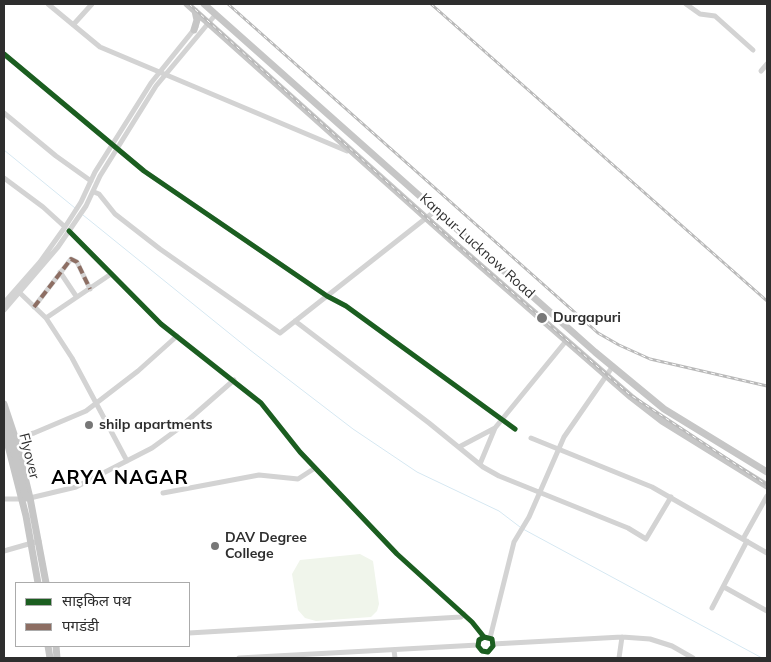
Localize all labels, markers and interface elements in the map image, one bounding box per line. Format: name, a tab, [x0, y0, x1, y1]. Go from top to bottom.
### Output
street label: Kanpur-Lucknow Road	[416, 190, 538, 302]
place label: Durgapuri	[553, 310, 621, 326]
marker: Durgapuri	[535, 311, 549, 325]
place label: shilp apartments	[99, 417, 213, 433]
marker: shilp apartments	[83, 419, 95, 431]
street label: Flyover	[15, 431, 43, 481]
district label: ARYA NAGAR	[50, 467, 190, 489]
place label: DAV Degree College	[225, 530, 307, 562]
marker: DAV Degree College	[209, 540, 221, 552]
legend	[15, 582, 190, 647]
text: साइकिल पथ	[62, 591, 131, 610]
text: पगडंडी	[62, 616, 99, 635]

